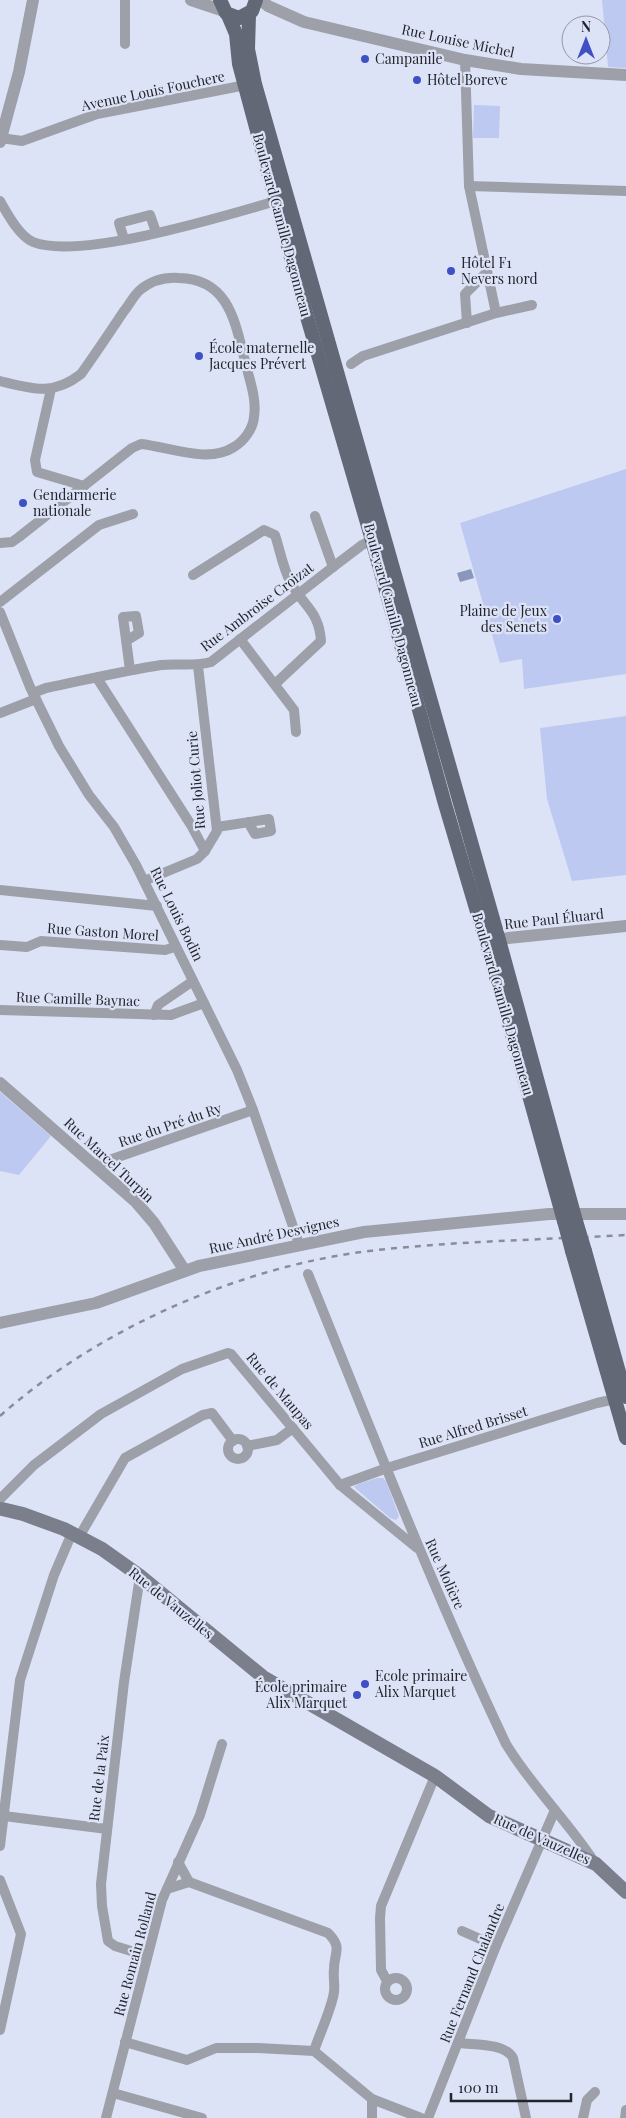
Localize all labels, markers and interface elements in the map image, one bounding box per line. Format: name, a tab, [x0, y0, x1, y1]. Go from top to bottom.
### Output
north arrow	[561, 15, 611, 65]
text: N	[581, 17, 591, 36]
street label: Rue Louise Michel	[400, 19, 516, 62]
place label: Campanile	[375, 49, 443, 68]
marker: Campanile	[359, 53, 371, 65]
street label: Avenue Louis Fouchere	[78, 66, 226, 115]
place label: Hôtel Boreve	[427, 70, 508, 89]
marker: Hôtel Boreve	[411, 74, 423, 86]
street label: Boulevard Camille Dagonneau	[249, 131, 316, 319]
place label: Hôtel F1 Nevers nord	[461, 253, 538, 288]
marker: Hôtel F1 Nevers nord	[445, 265, 457, 277]
place label: École maternelle Jacques Prévert	[208, 338, 314, 373]
marker: École maternelle Jacques Prévert	[193, 350, 205, 362]
place label: Gendarmerie nationale	[33, 485, 117, 520]
marker: Gendarmerie nationale	[17, 497, 29, 509]
street label: Boulevard Camille Dagonneau	[360, 521, 427, 709]
street label: Rue Ambroise Croizat	[196, 557, 318, 655]
place label: Plaine de Jeux des Senets	[459, 601, 548, 636]
marker: Plaine de Jeux des Senets	[551, 613, 563, 625]
street label: Rue Joliot Curie	[182, 730, 209, 830]
street label: Rue Louis Bodin	[146, 863, 209, 965]
street label: Rue Paul Éluard	[503, 904, 605, 933]
street label: Boulevard Camille Dagonneau	[468, 910, 539, 1097]
street label: Rue Gaston Morel	[47, 918, 160, 945]
street label: Rue Camille Baynac	[16, 987, 141, 1010]
street label: Rue du Pré du Ry	[116, 1098, 224, 1151]
street label: Rue Marcel Turpin	[60, 1113, 159, 1207]
street label: Rue André Desvignes	[207, 1211, 341, 1258]
street label: Rue de Maupas	[243, 1348, 318, 1433]
street label: Rue Alfred Brisset	[416, 1401, 531, 1452]
street label: Rue Molière	[421, 1535, 469, 1612]
street label: Rue de Vauzelles	[125, 1562, 218, 1643]
place label: Ecole primaire Alix Marquet	[374, 1666, 467, 1701]
place label: École primaire Alix Marquet	[255, 1677, 348, 1712]
marker: Ecole primaire Alix Marquet	[359, 1678, 371, 1690]
marker: École primaire Alix Marquet	[351, 1689, 363, 1701]
street label: Rue de la Paix	[84, 1733, 113, 1822]
street label: Rue de Vauzelles	[491, 1809, 594, 1868]
street label: Rue Romain Rolland	[109, 1890, 160, 2018]
street label: Rue Fernand Chalandre	[435, 1900, 508, 2046]
scale bar	[451, 2070, 571, 2102]
text: 100 m	[458, 2077, 499, 2097]

